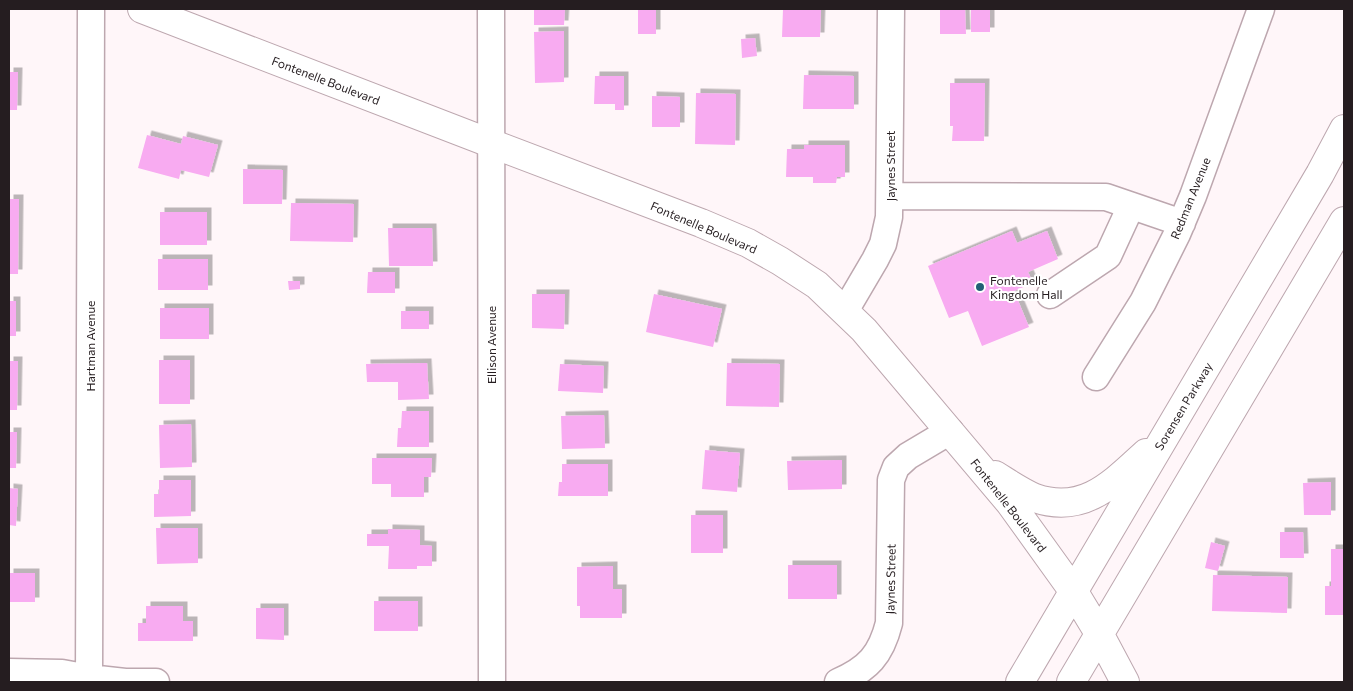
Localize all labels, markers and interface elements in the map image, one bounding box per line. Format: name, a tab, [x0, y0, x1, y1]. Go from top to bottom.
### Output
street label: Fontenelle Boulevard	[270, 53, 382, 107]
street label: Jaynes Street	[883, 131, 898, 201]
street label: Redman Avenue	[1167, 155, 1213, 241]
street label: Fontenelle Boulevard	[649, 198, 759, 256]
place label: Fontenelle Kingdom Hall	[990, 273, 1063, 301]
marker: Fontenelle Kingdom Hall	[974, 281, 986, 293]
street label: Hartman Avenue	[83, 301, 97, 391]
street label: Ellison Avenue	[484, 306, 498, 384]
street label: Sorensen Parkway	[1151, 360, 1215, 452]
street label: Fontenelle Boulevard	[968, 456, 1050, 554]
street label: Jaynes Street	[882, 543, 899, 615]

